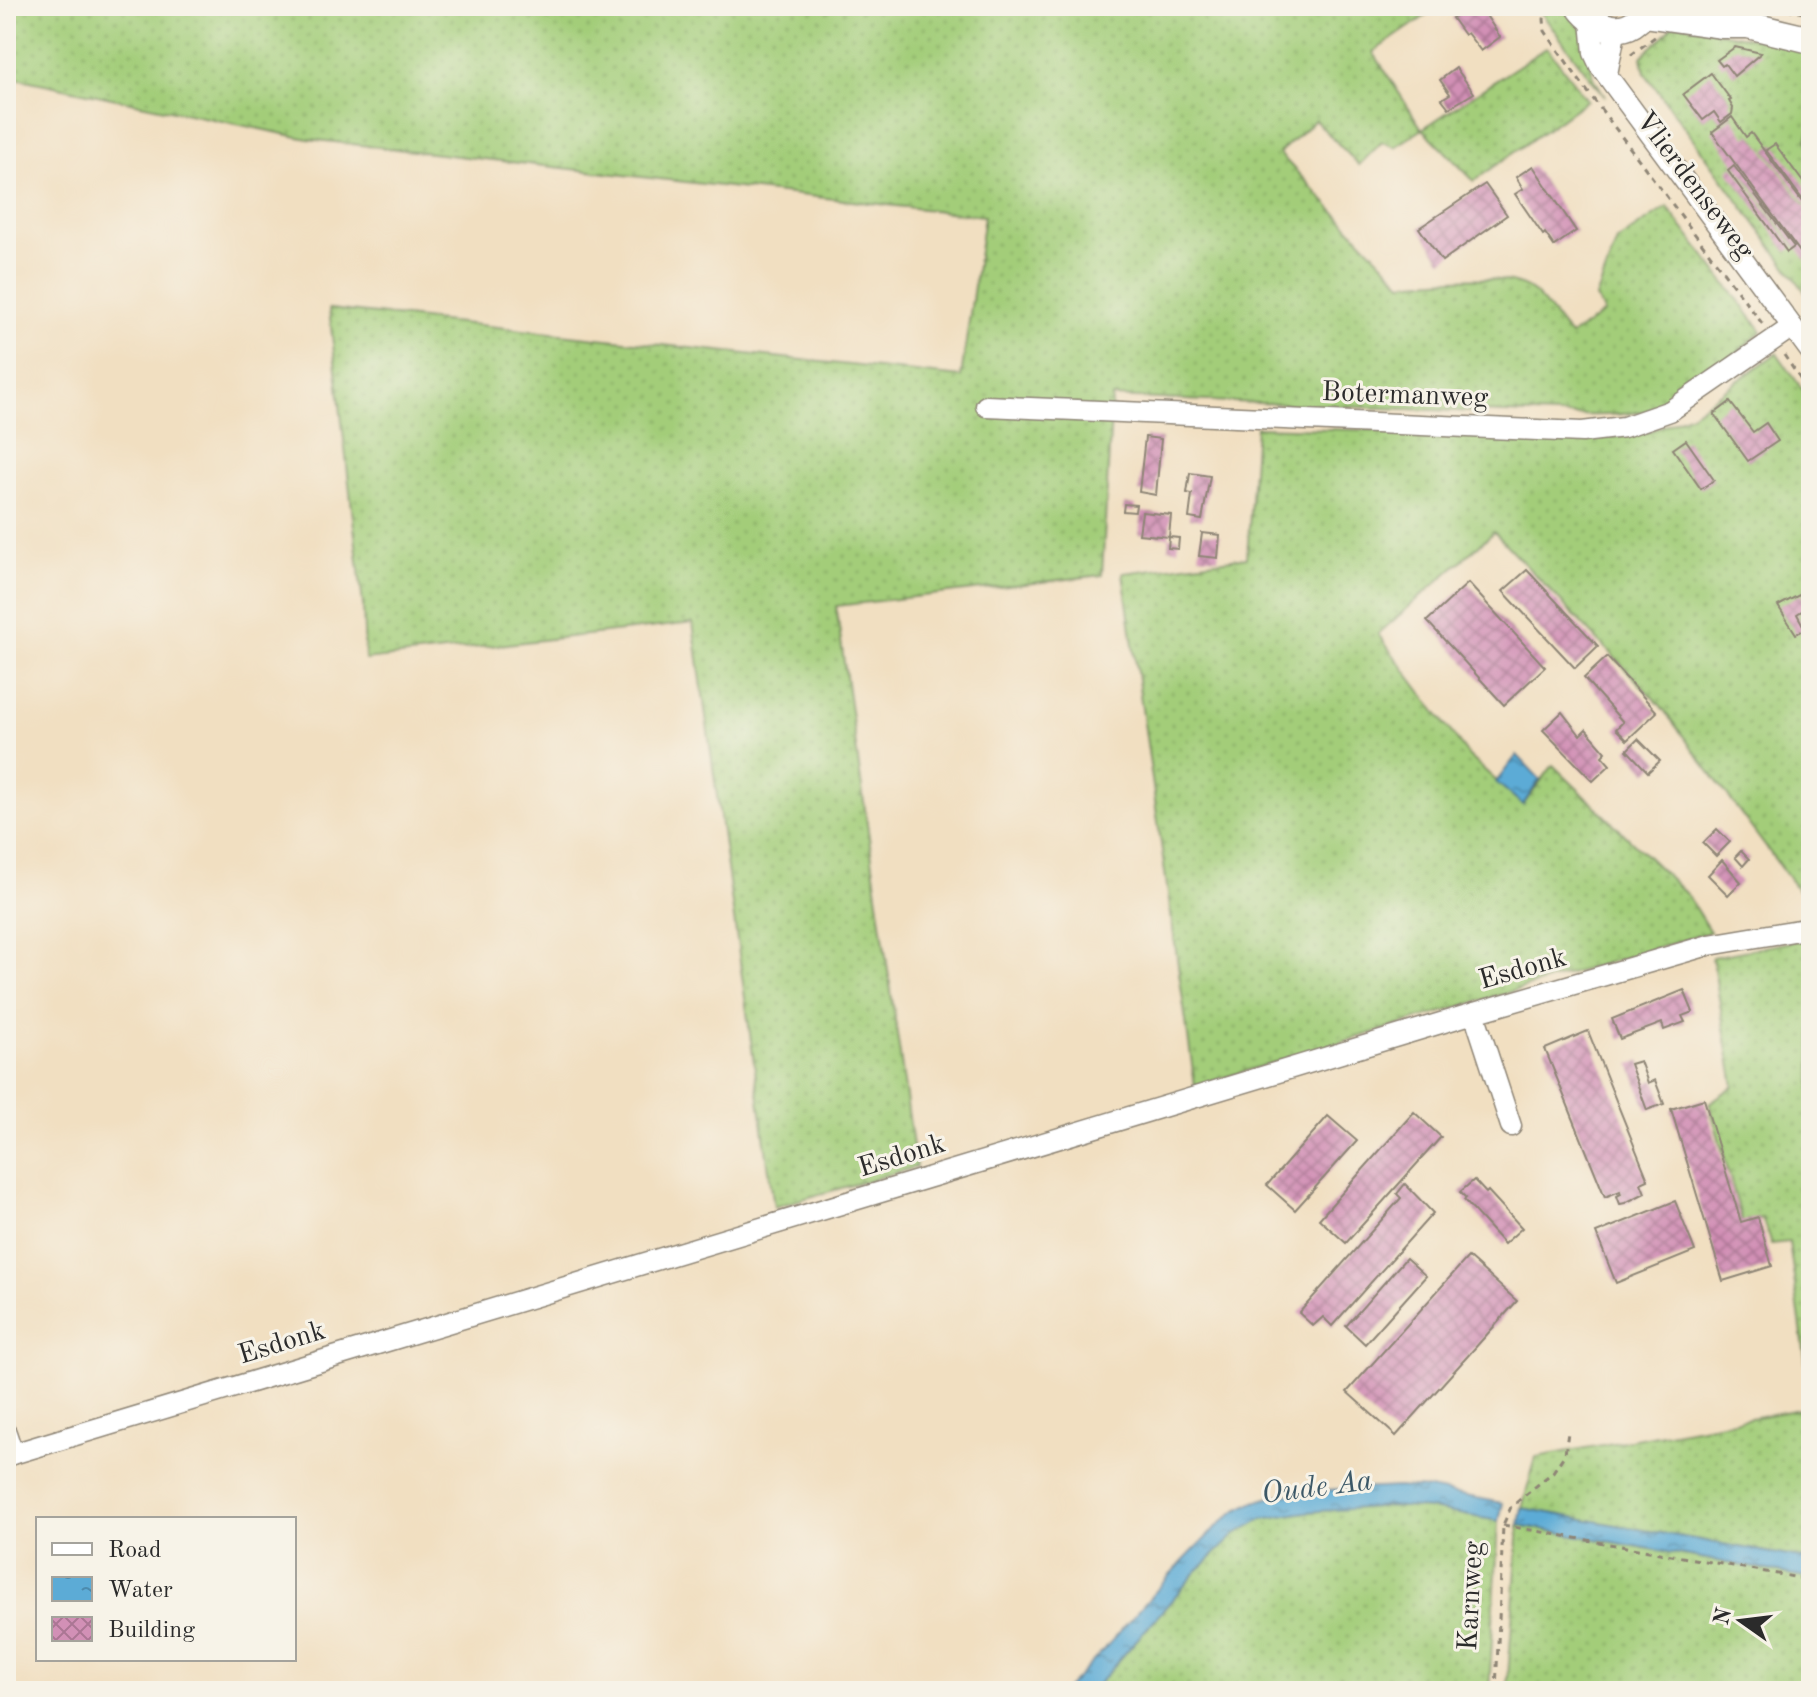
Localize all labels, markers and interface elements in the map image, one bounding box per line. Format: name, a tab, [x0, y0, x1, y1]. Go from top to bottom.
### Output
street label: Vlierdenseweg	[1630, 107, 1758, 265]
street label: Botermanweg	[1321, 379, 1489, 413]
street label: Esdonk	[1476, 944, 1570, 996]
street label: Esdonk	[855, 1131, 949, 1183]
street label: Esdonk	[235, 1318, 329, 1370]
water label: Oude Aa	[1260, 1466, 1374, 1510]
legend	[36, 1517, 296, 1661]
text: Road	[108, 1539, 161, 1563]
street label: Karnweg	[1455, 1540, 1489, 1652]
text: Water	[108, 1579, 173, 1603]
north arrow	[1701, 1581, 1781, 1661]
text: N	[1711, 1606, 1736, 1627]
text: Building	[108, 1619, 195, 1643]

